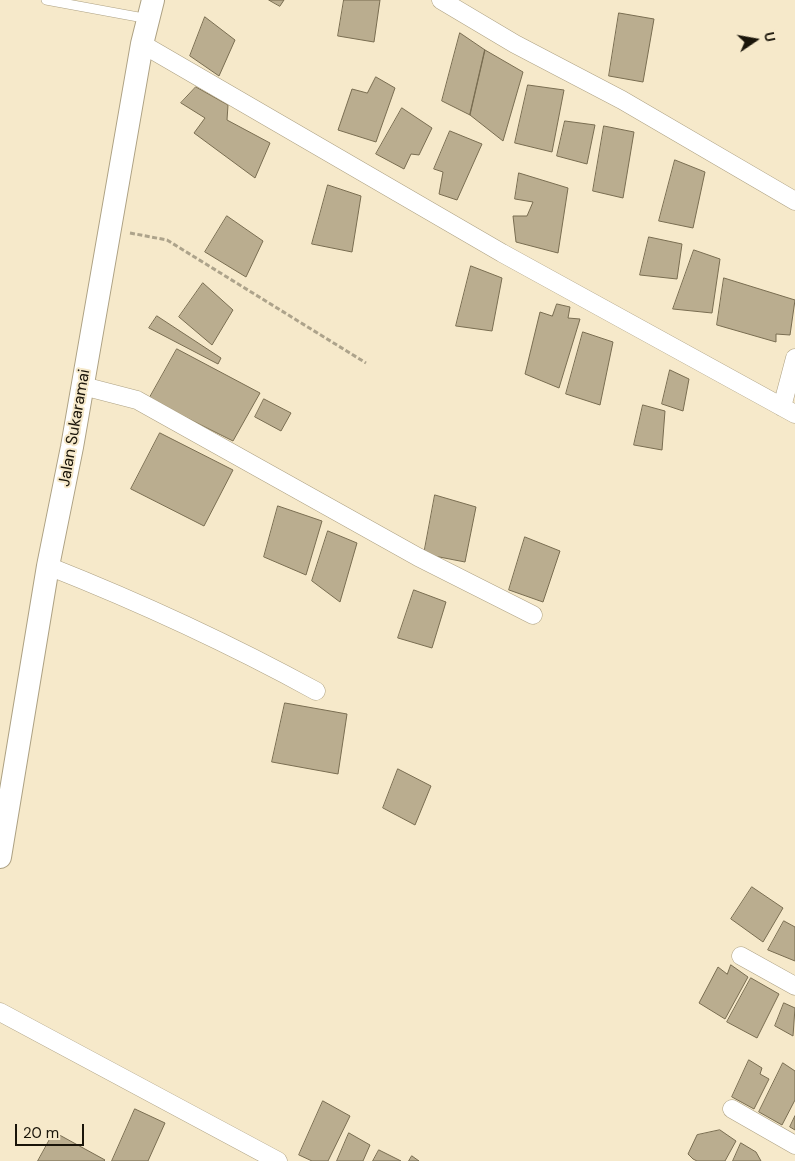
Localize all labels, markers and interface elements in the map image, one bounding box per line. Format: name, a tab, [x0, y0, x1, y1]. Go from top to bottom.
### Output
north arrow	[730, 15, 780, 65]
text: U	[760, 30, 779, 43]
street label: Jalan Sukaramai	[55, 368, 95, 488]
scale bar	[18, 1114, 86, 1146]
text: 20 m	[23, 1123, 59, 1143]

